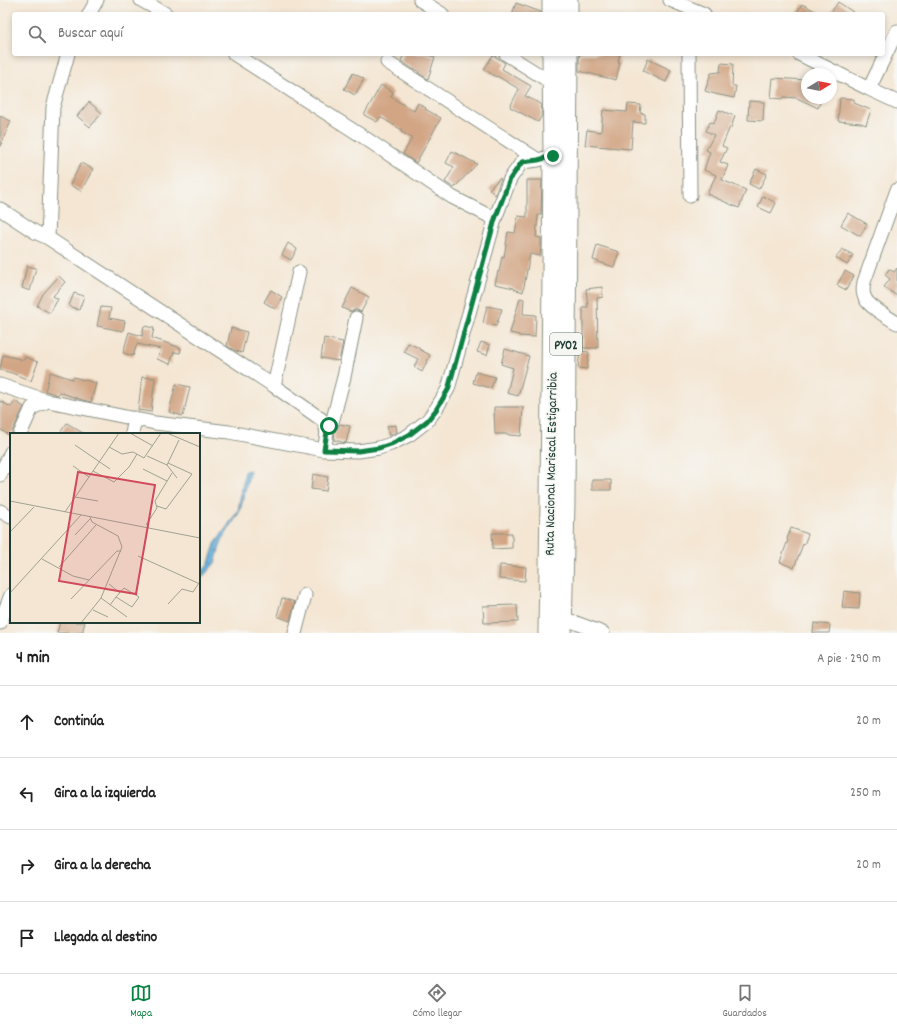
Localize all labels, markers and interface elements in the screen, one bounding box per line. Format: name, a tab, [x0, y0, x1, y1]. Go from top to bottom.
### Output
search box	[12, 12, 885, 56]
icon: search	[26, 23, 48, 45]
text: Buscar aquí	[58, 23, 123, 45]
north arrow	[801, 68, 837, 104]
route end	[544, 147, 562, 165]
road number: PY02	[550, 333, 582, 355]
street label: Ruta Nacional Mariscal Estigarribia	[540, 372, 564, 556]
route start	[320, 417, 338, 435]
inset map	[10, 433, 200, 623]
text: 4 min	[16, 647, 50, 671]
text: A pie · 290 m	[817, 650, 881, 669]
icon: ahead	[16, 711, 38, 733]
text: Continúa	[54, 711, 104, 733]
text: 20 m	[856, 712, 881, 731]
icon: left	[16, 783, 38, 805]
text: Gira a la izquierda	[54, 783, 155, 805]
text: 250 m	[850, 784, 881, 803]
icon: right	[16, 855, 38, 877]
text: Gira a la derecha	[54, 855, 151, 877]
text: 20 m	[856, 856, 881, 875]
icon: arrive	[16, 927, 38, 949]
text: Llegada al destino	[54, 927, 157, 949]
tab: Mapa	[130, 982, 152, 1022]
tab: Cómo llegar	[412, 982, 462, 1022]
tab: Guardados	[722, 982, 767, 1022]

